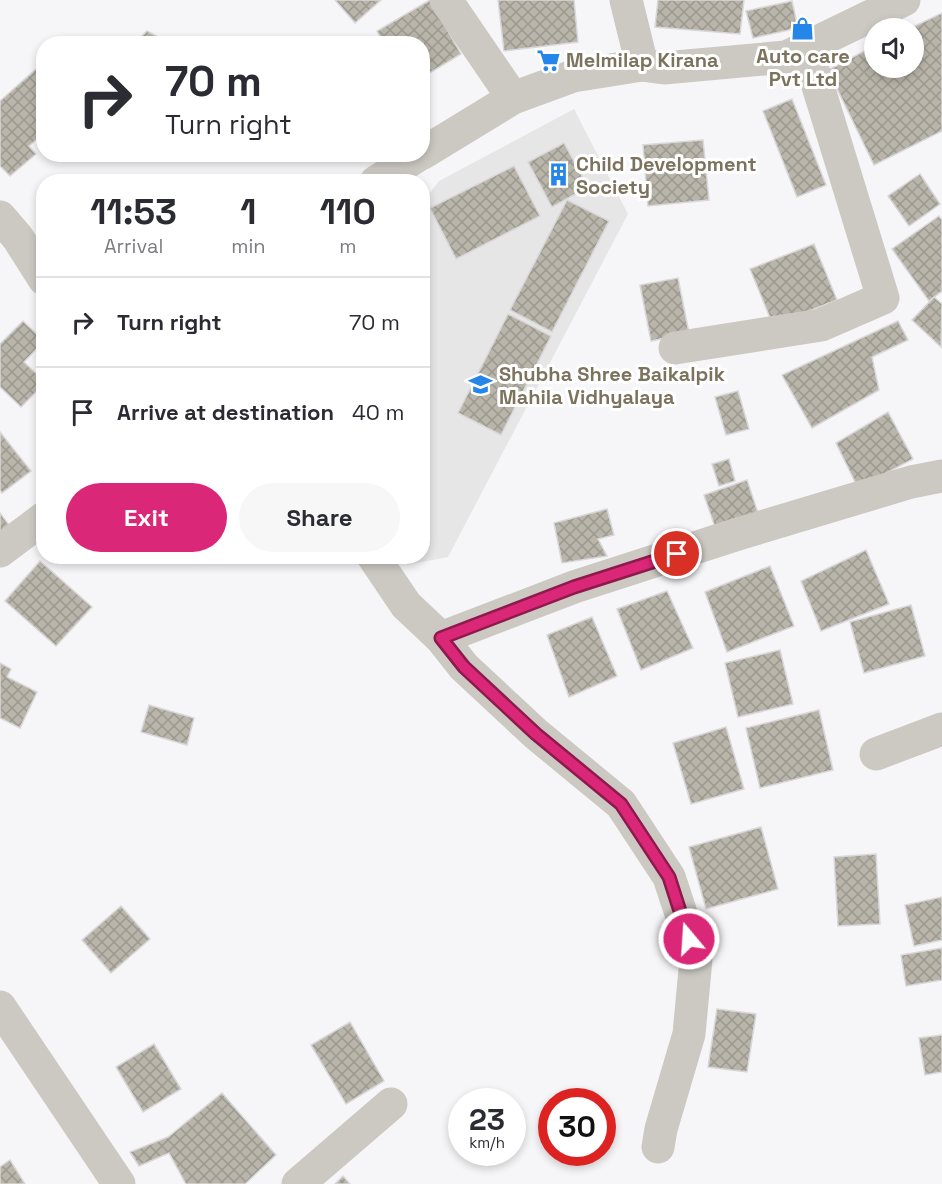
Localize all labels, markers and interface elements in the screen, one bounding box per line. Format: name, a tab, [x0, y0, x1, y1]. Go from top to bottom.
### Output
shop icon: Auto care Pvt Ltd	[790, 15, 816, 41]
map controls	[864, 18, 924, 78]
button: sound	[864, 18, 924, 78]
place label: Auto care Pvt Ltd	[756, 43, 850, 92]
supermarket icon: Melmilap Kirana	[535, 47, 561, 73]
place label: Melmilap Kirana	[566, 47, 719, 73]
text: 70 m	[165, 55, 262, 108]
icon: right	[66, 60, 144, 138]
text: Turn right	[165, 107, 292, 142]
place label: Child Development Society	[576, 151, 757, 200]
building icon: Child Development Society	[545, 162, 571, 188]
text: 11:53	[90, 189, 177, 235]
text: 1	[240, 189, 257, 235]
text: 110	[320, 189, 376, 235]
text: Arrival	[104, 233, 163, 259]
text: min	[231, 233, 266, 259]
text: m	[339, 233, 356, 259]
icon: right	[66, 306, 99, 339]
text: Turn right	[117, 308, 222, 336]
text: 70 m	[349, 308, 400, 336]
place label: Shubha Shree Baikalpik Mahila Vidhyalaya	[499, 361, 725, 410]
school or university icon: Shubha Shree Baikalpik Mahila Vidhyalaya	[468, 372, 494, 398]
icon: arrive	[66, 396, 99, 429]
text: Arrive at destination	[117, 398, 334, 426]
text: 40 m	[352, 398, 405, 426]
button: Exit	[66, 483, 227, 552]
button: Share	[239, 483, 400, 552]
pin	[651, 528, 702, 579]
icon: arrive	[660, 537, 693, 570]
position arrow	[657, 907, 721, 971]
speed limit sign: 30	[538, 1088, 616, 1166]
text: 23	[469, 1100, 505, 1139]
text: km/h	[469, 1133, 505, 1152]

